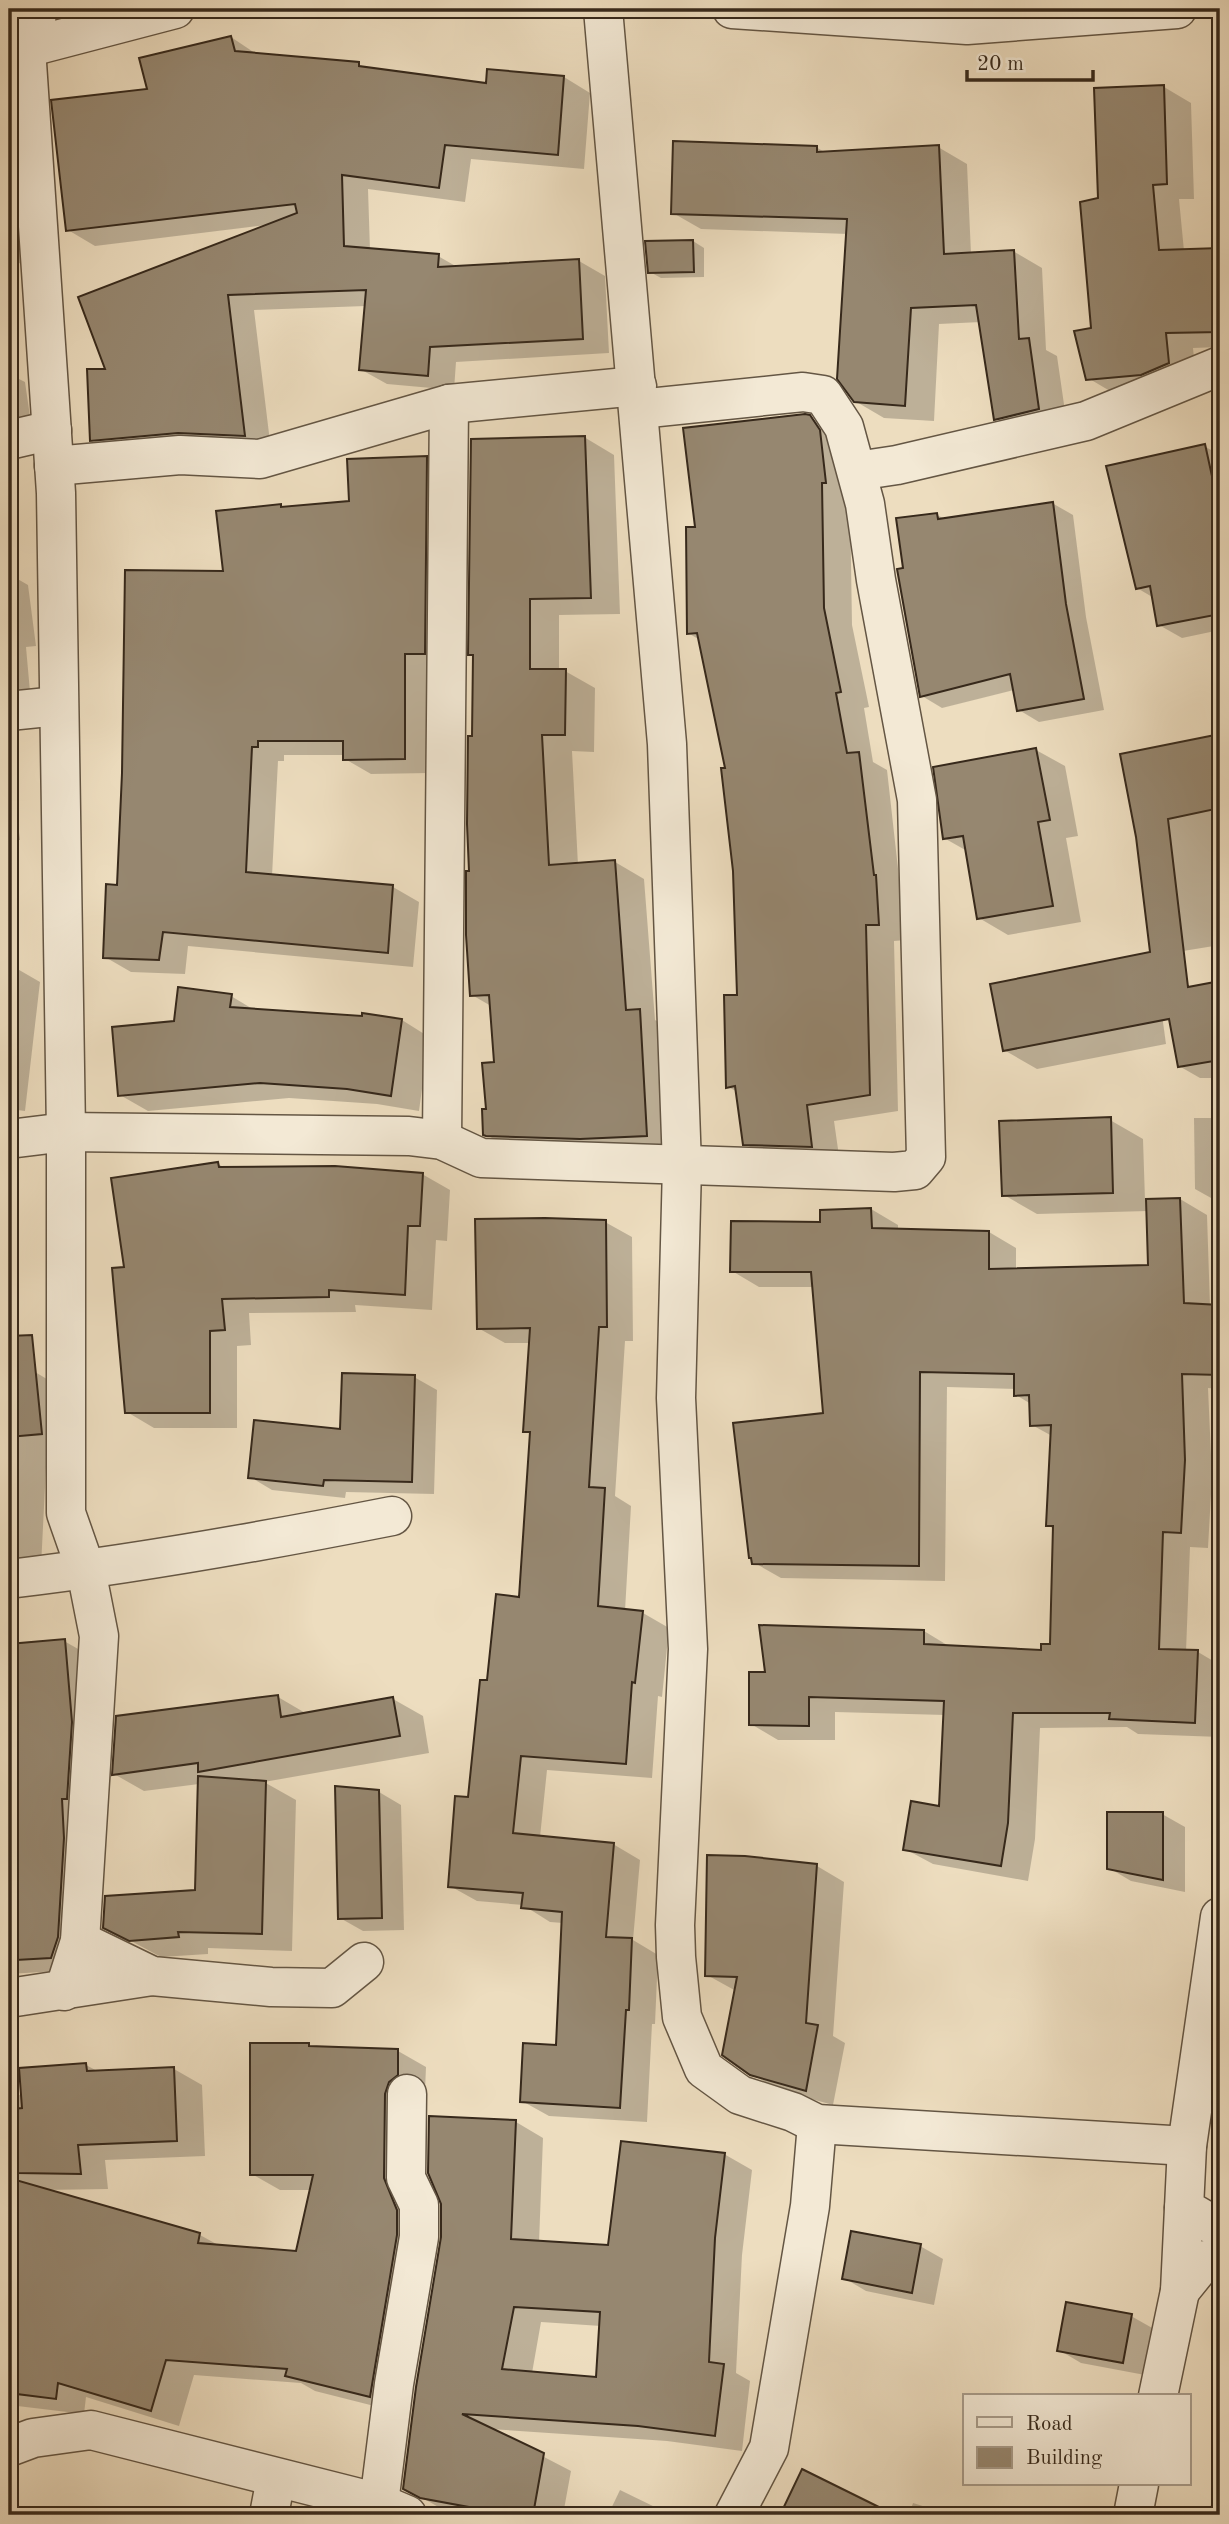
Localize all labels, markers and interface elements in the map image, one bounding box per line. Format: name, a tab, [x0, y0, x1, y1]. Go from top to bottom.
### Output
scale bar	[967, 38, 1092, 82]
text: 20 m	[977, 54, 1024, 75]
legend	[963, 2394, 1190, 2486]
text: Road	[1026, 2414, 1073, 2435]
text: Building	[1026, 2448, 1103, 2469]

